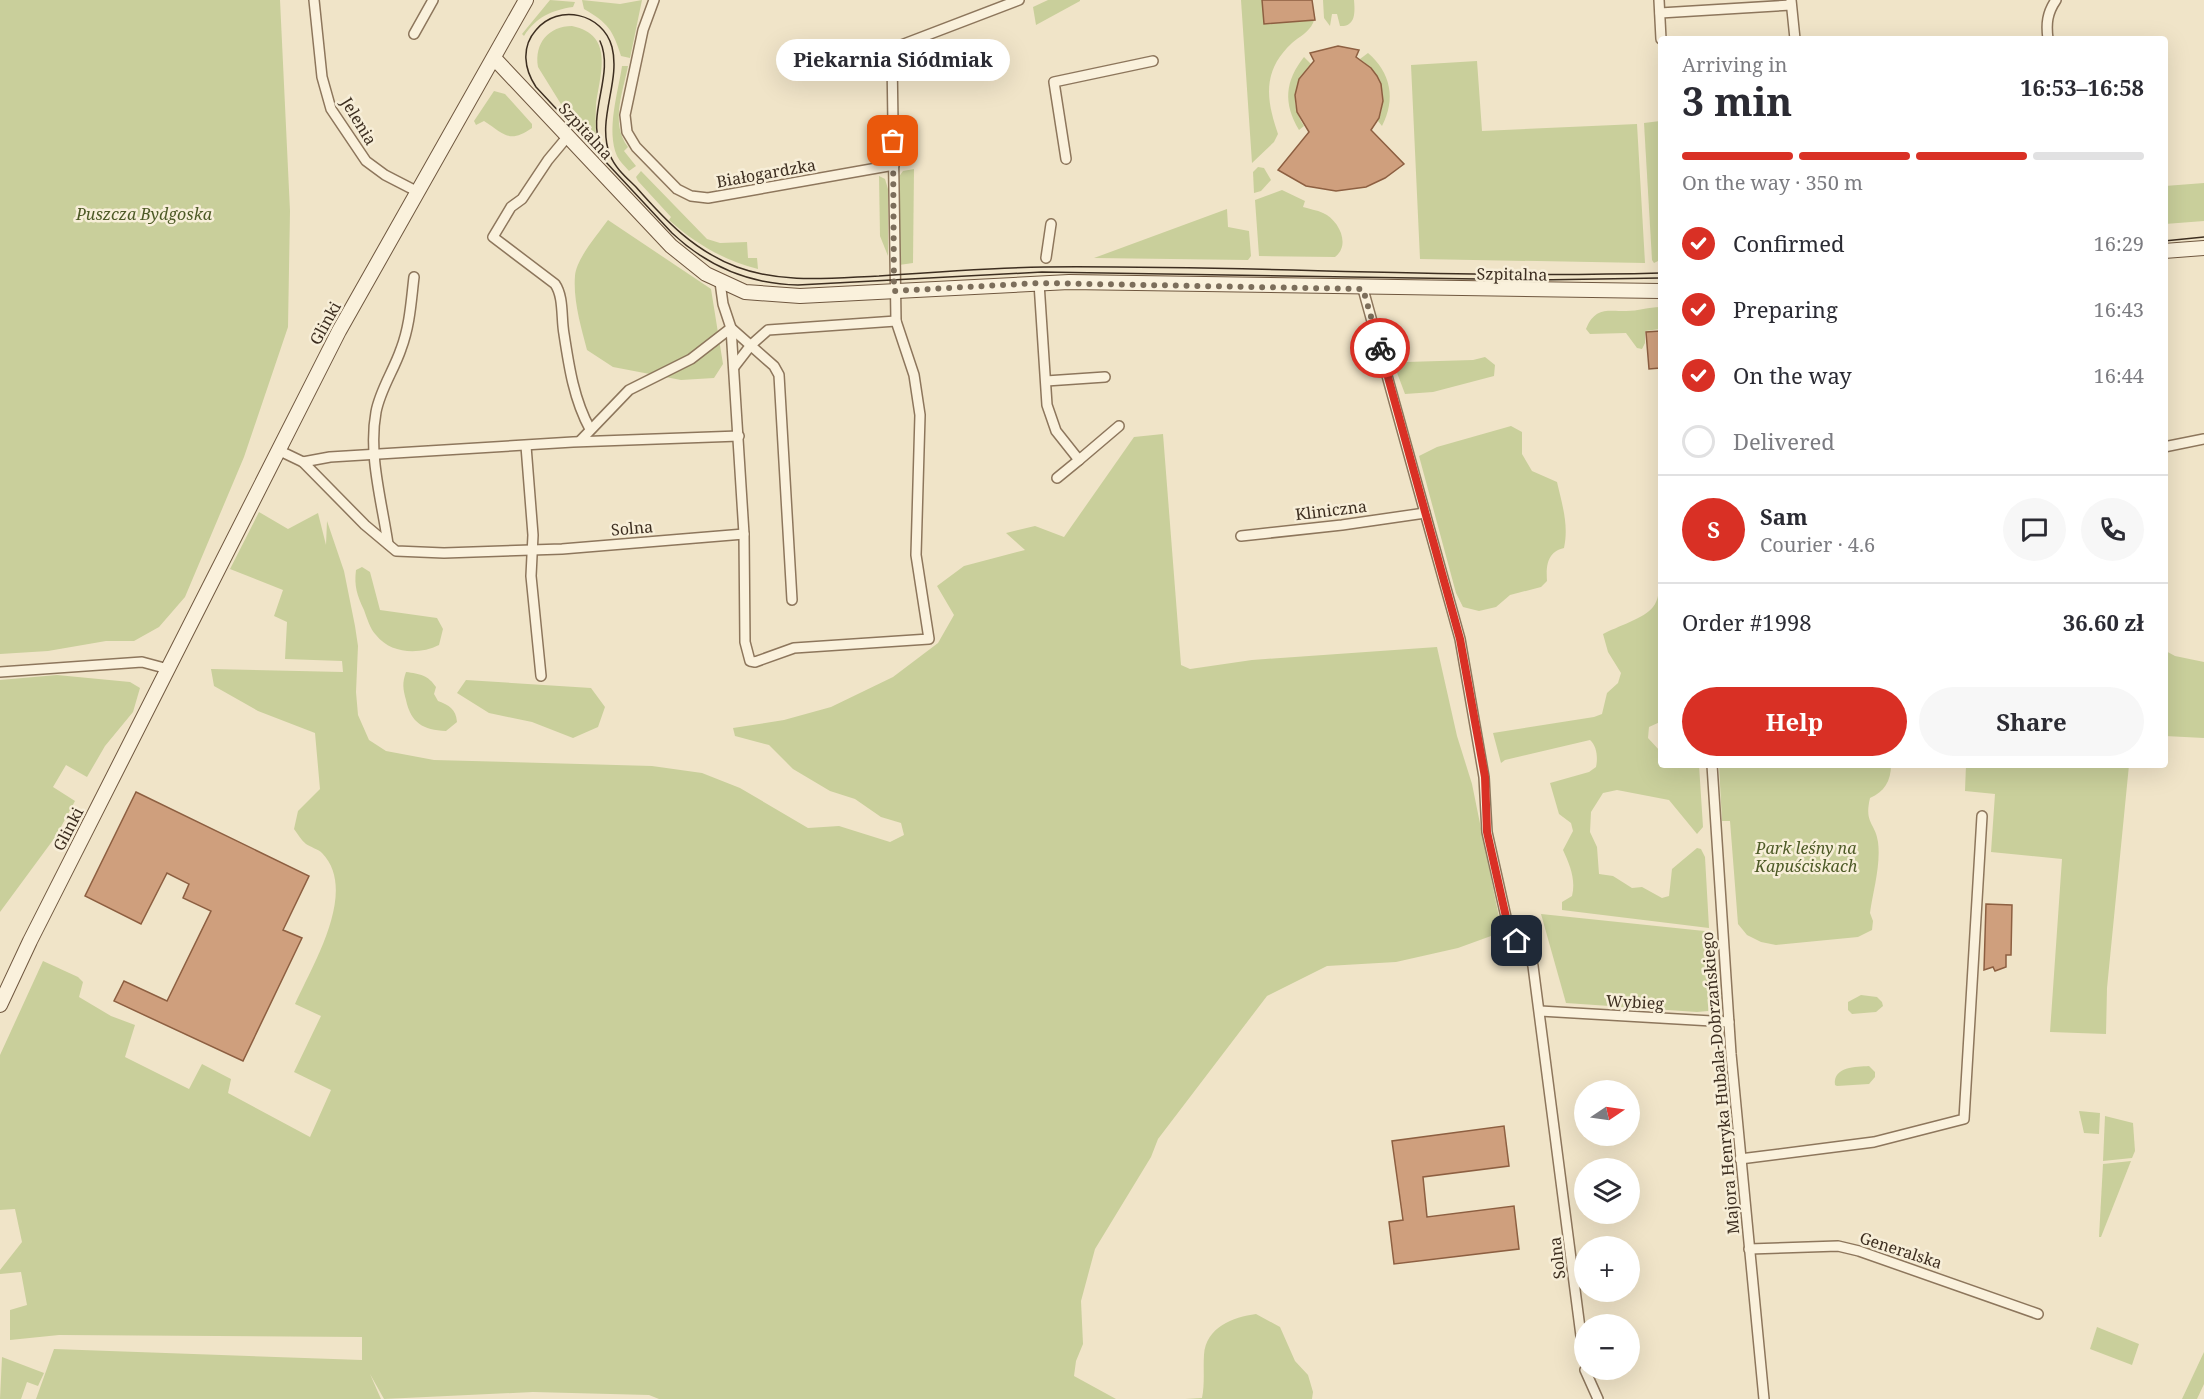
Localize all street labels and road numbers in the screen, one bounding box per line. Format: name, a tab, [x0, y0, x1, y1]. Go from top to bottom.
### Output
street label: Jelenia	[336, 92, 382, 149]
street label: Szpitalna	[554, 98, 618, 164]
street label: Białogardzka	[715, 153, 817, 193]
street label: Szpitalna	[1476, 262, 1548, 286]
street label: Glinki	[304, 297, 346, 349]
street label: Kliniczna	[1294, 495, 1368, 525]
street label: Solna	[610, 515, 654, 541]
street label: Glinki	[48, 803, 88, 855]
street label: Majora Henryka Hubala-Dobrzańskiego	[1696, 931, 1744, 1235]
street label: Wybieg	[1606, 989, 1665, 1015]
street label: Generalska	[1857, 1226, 1945, 1274]
street label: Solna	[1544, 1236, 1570, 1280]

